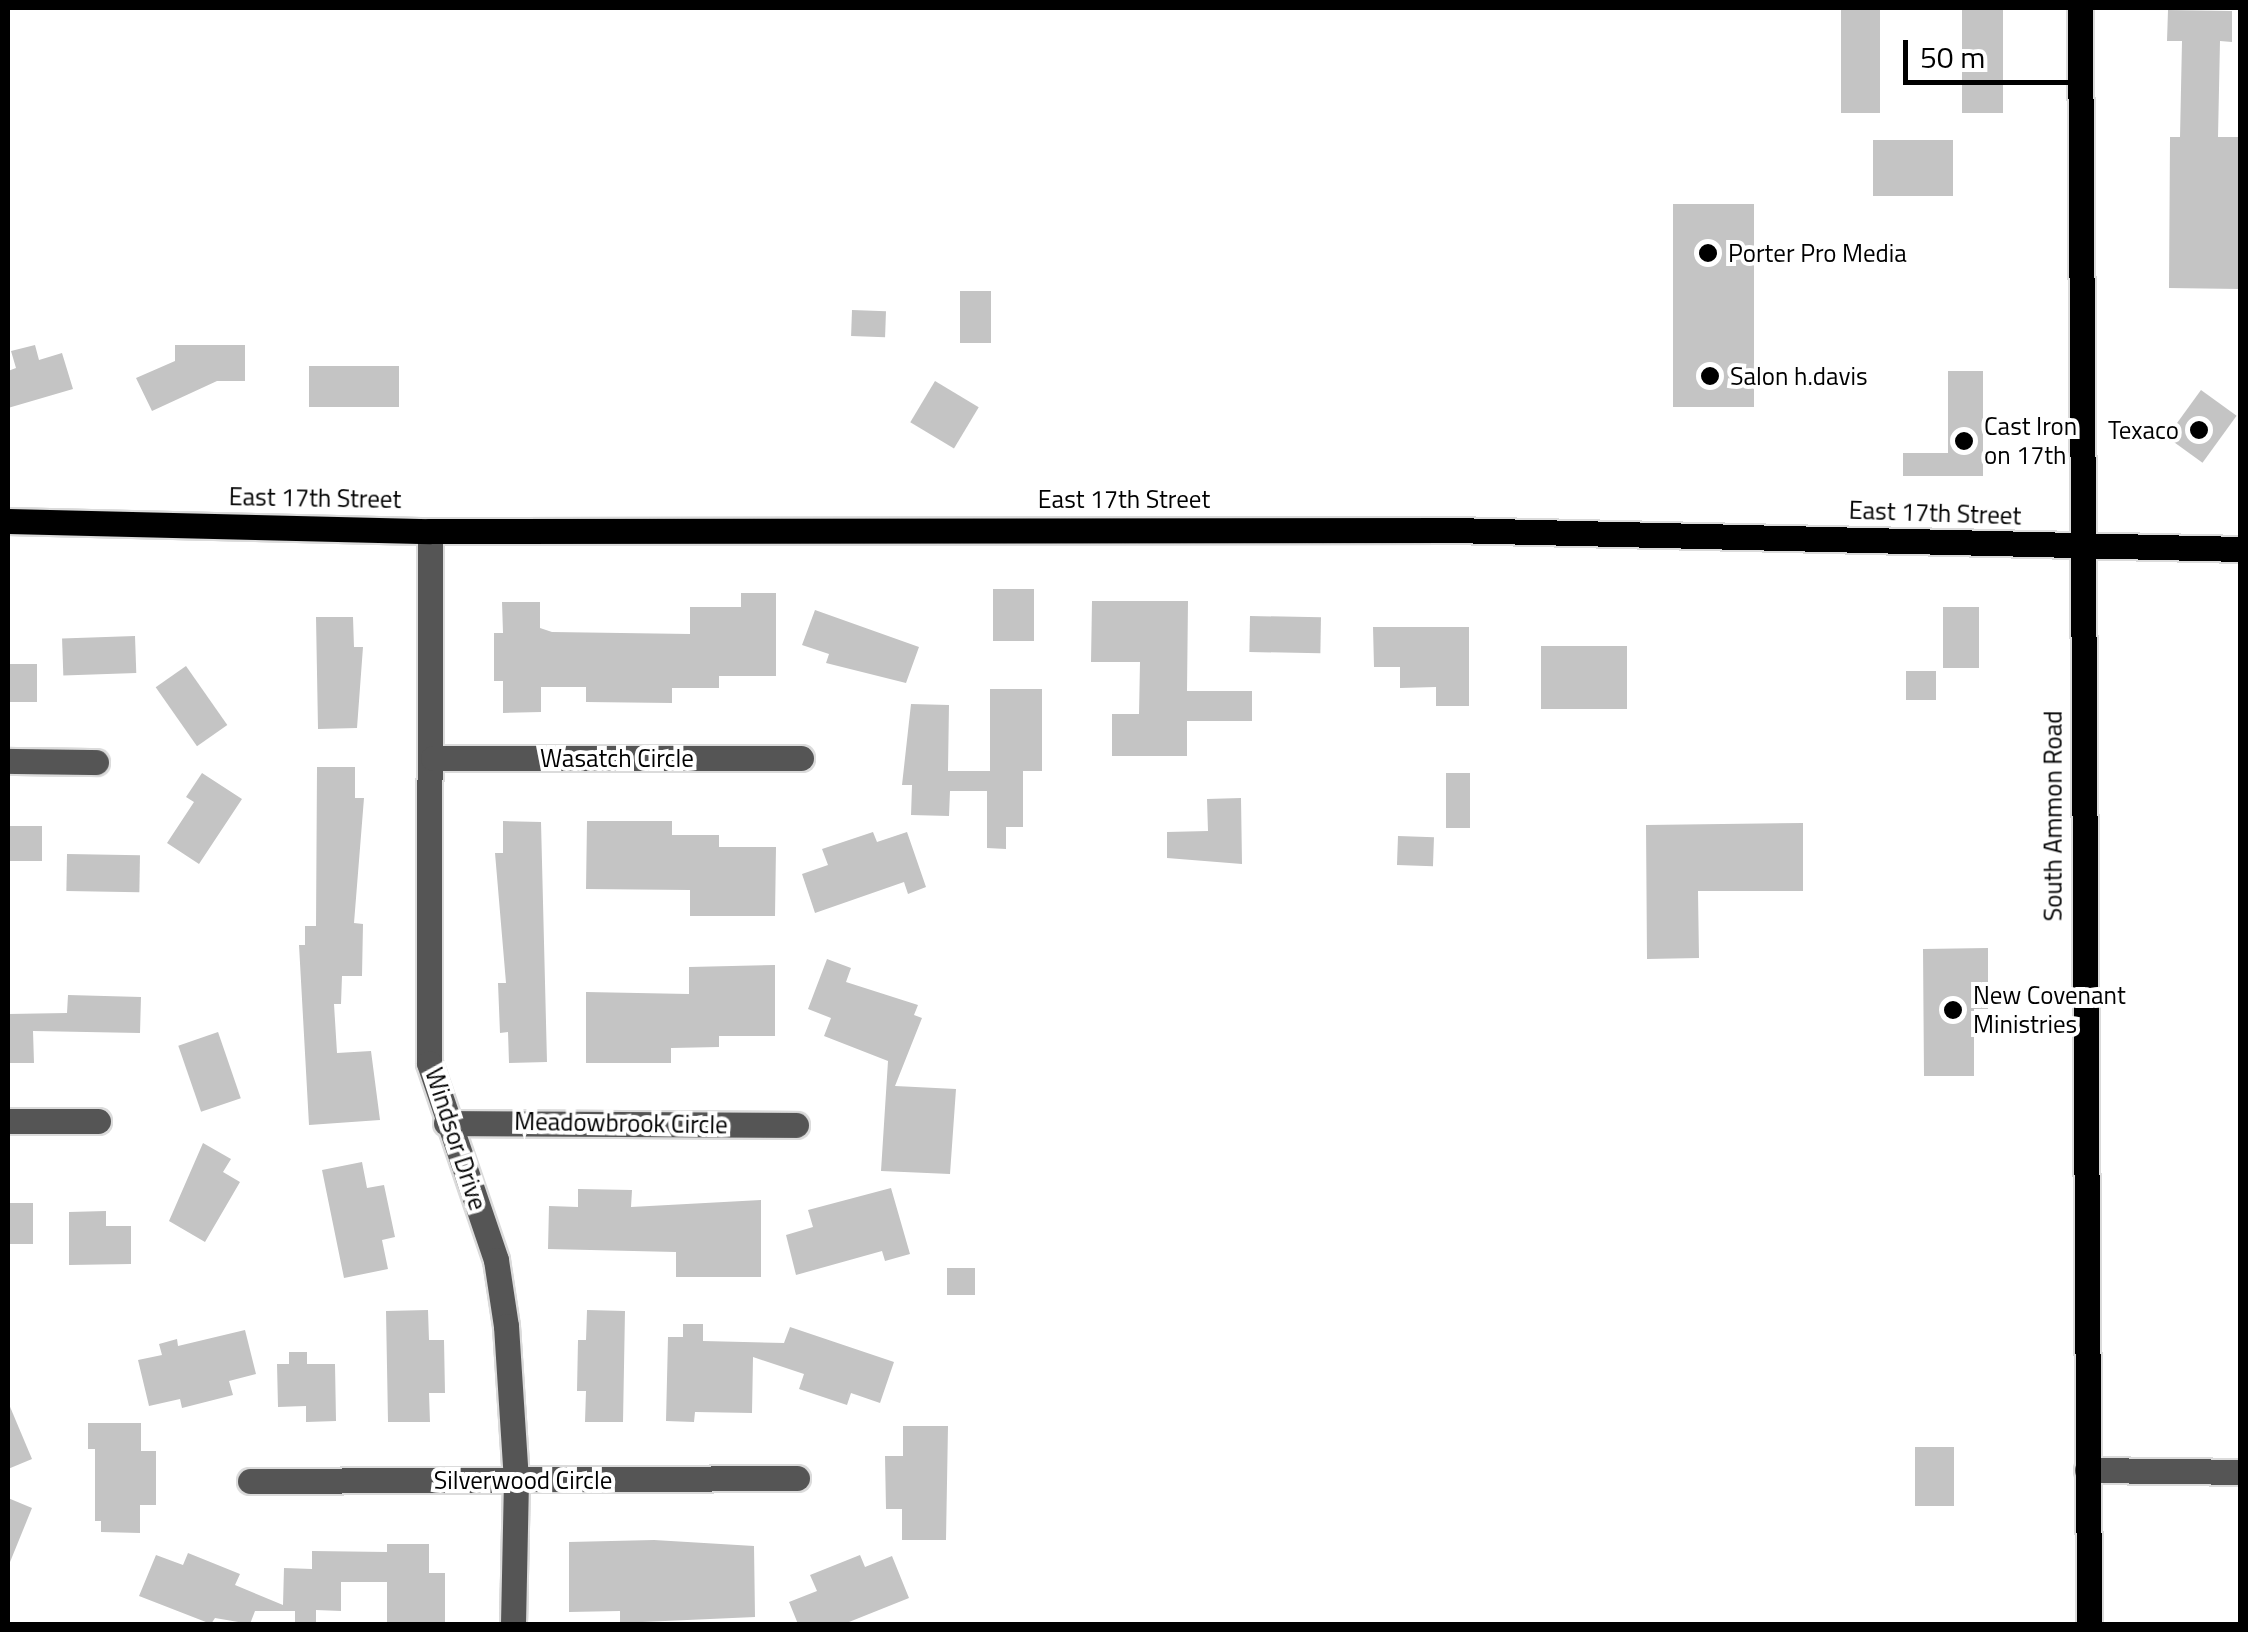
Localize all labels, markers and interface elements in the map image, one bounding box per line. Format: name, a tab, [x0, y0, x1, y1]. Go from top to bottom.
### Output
scale bar	[1908, 20, 2090, 82]
text: 50 m	[1920, 34, 1985, 80]
place label: Porter Pro Media	[1728, 238, 1907, 268]
marker: Porter Pro Media	[1697, 242, 1719, 264]
place label: Salon h.davis	[1730, 361, 1868, 391]
marker: Salon h.davis	[1699, 365, 1721, 387]
place label: Cast Iron on 17th	[1984, 412, 2077, 471]
place label: Texaco	[2108, 415, 2179, 445]
marker: Texaco	[2188, 419, 2210, 441]
marker: Cast Iron on 17th	[1953, 430, 1975, 452]
street label: East 17th Street	[229, 481, 401, 515]
street label: East 17th Street	[1038, 484, 1210, 514]
street label: East 17th Street	[1848, 495, 2022, 531]
street label: South Ammon Road	[2038, 711, 2068, 921]
street label: Wasatch Circle	[540, 743, 694, 773]
place label: New Covenant Ministries	[1973, 981, 2126, 1040]
marker: New Covenant Ministries	[1942, 999, 1964, 1021]
street label: Windsor Drive	[419, 1064, 493, 1214]
street label: Meadowbrook Circle	[514, 1106, 728, 1140]
street label: Silverwood Circle	[434, 1465, 612, 1495]

